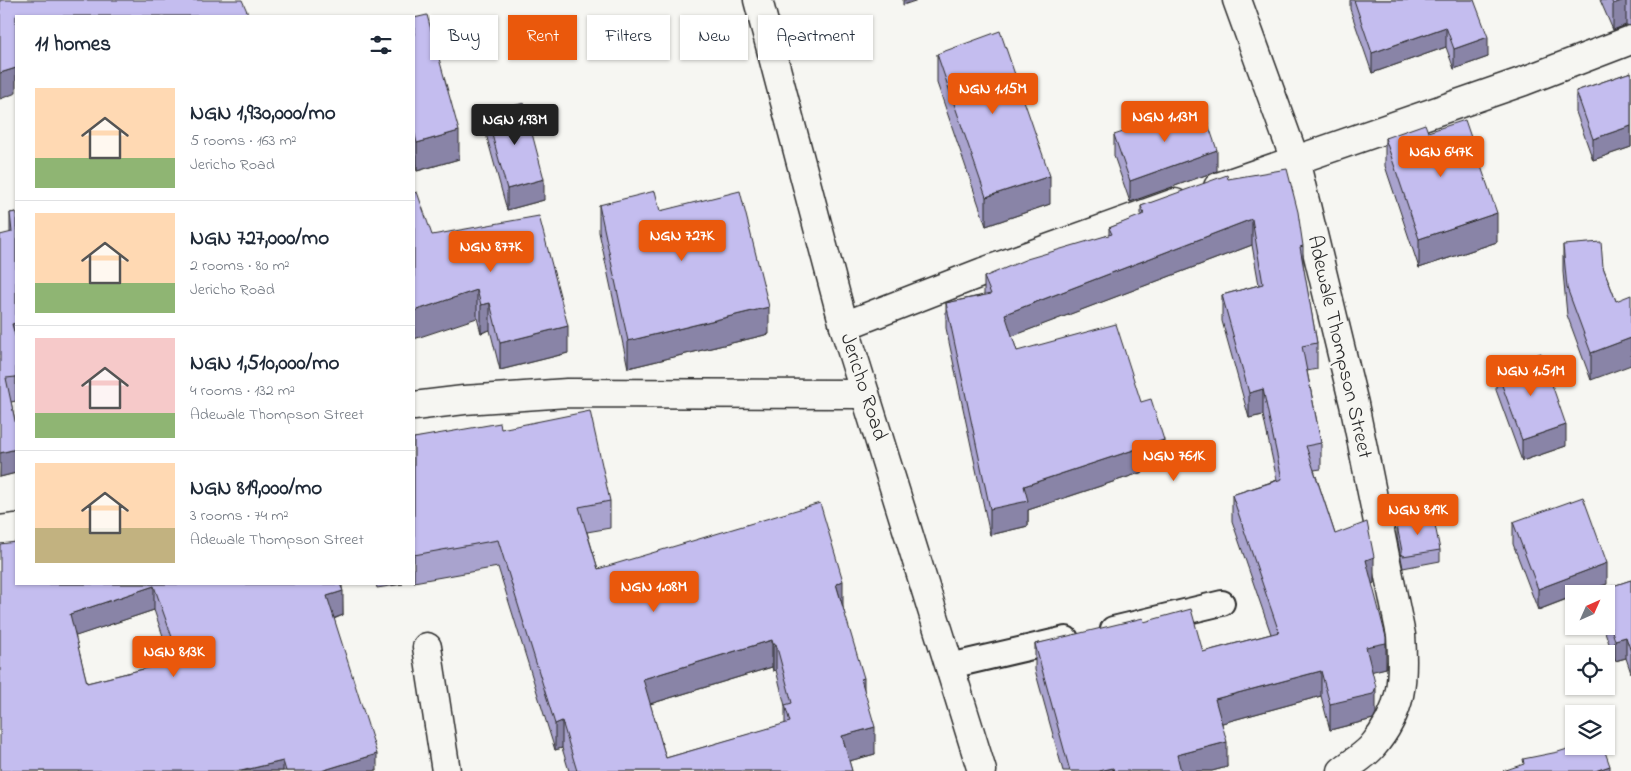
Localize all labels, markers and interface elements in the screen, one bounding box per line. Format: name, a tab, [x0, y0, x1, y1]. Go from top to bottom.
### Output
chip: Buy	[430, 15, 498, 60]
chip: Rent	[508, 15, 577, 60]
chip: Filters	[587, 15, 670, 60]
chip: New	[680, 15, 748, 60]
chip: Apartment	[758, 15, 873, 60]
text: 11 homes	[35, 30, 111, 60]
icon: filters	[367, 31, 395, 59]
pin: NGN 1.15M	[936, 72, 1050, 115]
text: NGN 1.15M	[959, 77, 1027, 101]
text: NGN 1,930,000/mo	[190, 99, 336, 129]
pin: NGN 1.13M	[1108, 100, 1222, 143]
pin: NGN 1.93M	[458, 104, 572, 146]
text: NGN 1.13M	[1132, 105, 1198, 129]
icon: home	[75, 108, 135, 168]
text: NGN 1.93M	[482, 108, 548, 132]
text: 5 rooms · 163 m²	[190, 129, 297, 153]
pin: NGN 647K	[1389, 136, 1493, 178]
text: NGN 647K	[1409, 140, 1473, 164]
text: Jericho Road	[190, 153, 275, 177]
pin: NGN 727K	[630, 220, 734, 262]
text: NGN 727,000/mo	[190, 224, 329, 254]
text: NGN 727K	[650, 224, 714, 248]
pin: NGN 877K	[439, 230, 543, 273]
street label: Adewale Thompson Street	[1299, 232, 1379, 462]
icon: home	[75, 233, 135, 293]
text: NGN 877K	[460, 235, 522, 259]
text: 2 rooms · 80 m²	[190, 254, 290, 278]
text: Jericho Road	[190, 278, 275, 302]
street label: Jericho Road	[832, 330, 894, 445]
text: NGN 1,510,000/mo	[190, 349, 339, 379]
pin: NGN 1.51M	[1474, 354, 1588, 397]
icon: home	[75, 358, 135, 418]
text: NGN 1.51M	[1497, 359, 1565, 383]
text: 4 rooms · 132 m²	[190, 379, 295, 403]
text: Adewale Thompson Street	[190, 403, 364, 427]
pin: NGN 761K	[1122, 440, 1226, 482]
text: NGN 761K	[1143, 444, 1205, 468]
text: NGN 819,000/mo	[190, 474, 322, 504]
icon: home	[75, 483, 135, 543]
pin: NGN 819K	[1366, 494, 1470, 536]
text: NGN 819K	[1388, 498, 1448, 522]
text: 3 rooms · 74 m²	[190, 504, 289, 528]
text: Adewale Thompson Street	[190, 528, 364, 552]
pin: NGN 1.08M	[597, 570, 711, 613]
text: NGN 1.08M	[621, 575, 687, 599]
north arrow	[1565, 585, 1615, 635]
map controls	[1565, 585, 1615, 755]
pin: NGN 813K	[122, 636, 226, 678]
text: NGN 813K	[143, 640, 205, 664]
button: locate	[1565, 645, 1615, 695]
button: layers	[1565, 705, 1615, 755]

